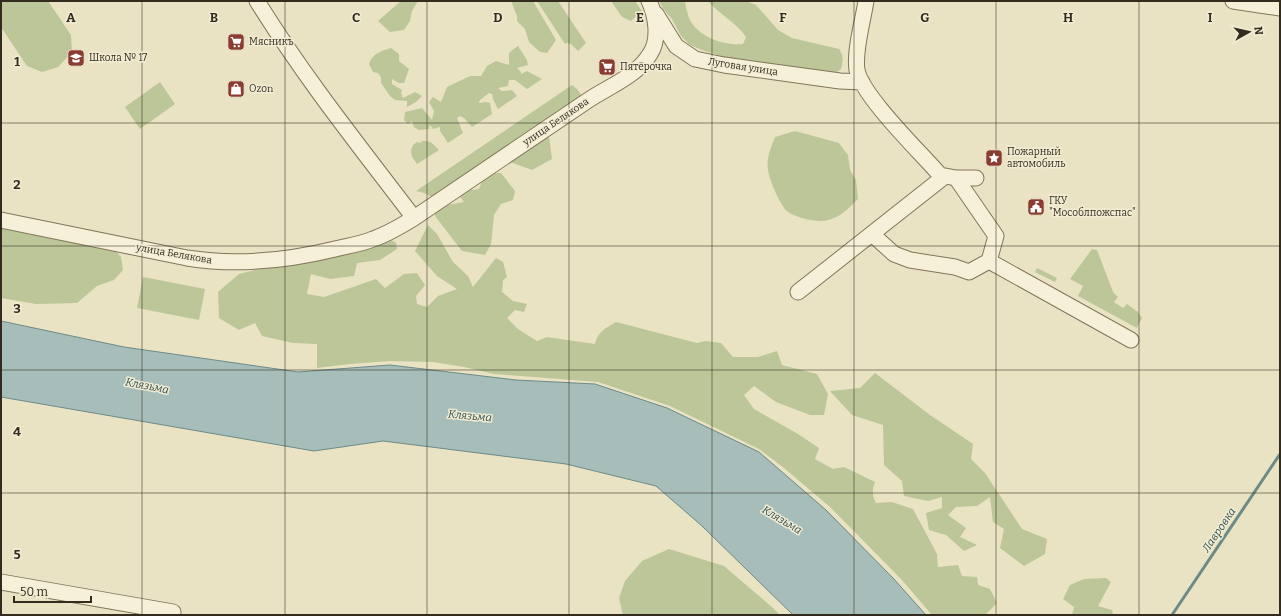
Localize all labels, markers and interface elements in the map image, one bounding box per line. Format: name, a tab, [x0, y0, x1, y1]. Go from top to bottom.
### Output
text: A	[66, 10, 76, 25]
text: B	[210, 10, 218, 25]
text: C	[352, 10, 360, 25]
text: D	[493, 10, 503, 25]
text: E	[636, 10, 644, 25]
text: F	[779, 10, 787, 25]
text: G	[920, 10, 930, 25]
text: H	[1063, 10, 1073, 25]
text: I	[1208, 10, 1213, 25]
north arrow	[1229, 12, 1269, 52]
text: N	[1251, 26, 1266, 36]
supermarket icon: Мясникъ	[226, 32, 246, 52]
place label: Мясникъ	[249, 36, 293, 48]
school or university icon: Школа № 17	[66, 48, 86, 68]
place label: Школа № 17	[89, 52, 147, 64]
text: 1	[14, 54, 20, 69]
street label: Луговая улица	[707, 56, 779, 79]
supermarket icon: Пятёрочка	[597, 57, 617, 77]
place label: Пятёрочка	[620, 61, 672, 73]
shop icon: Ozon	[226, 79, 246, 99]
place label: Ozon	[249, 83, 274, 95]
street label: улица Белякова	[520, 95, 592, 149]
place label: Пожарный автомобиль	[1007, 146, 1065, 170]
place icon: Пожарный автомобиль	[984, 148, 1004, 168]
text: 2	[13, 177, 21, 192]
place label: ГКУ "Мособлпожспас"	[1049, 195, 1136, 219]
public building icon: ГКУ "Мособлпожспас"	[1026, 197, 1046, 217]
street label: улица Белякова	[134, 241, 213, 267]
text: 3	[13, 301, 21, 316]
water label: Клязьма	[124, 375, 170, 397]
water label: Клязьма	[447, 408, 493, 424]
text: 4	[13, 424, 21, 439]
water label: Клязьма	[760, 503, 804, 537]
water label: Лавровка	[1199, 505, 1239, 556]
text: 5	[13, 547, 21, 562]
scale bar	[14, 578, 91, 604]
text: 50 m	[20, 585, 49, 599]

